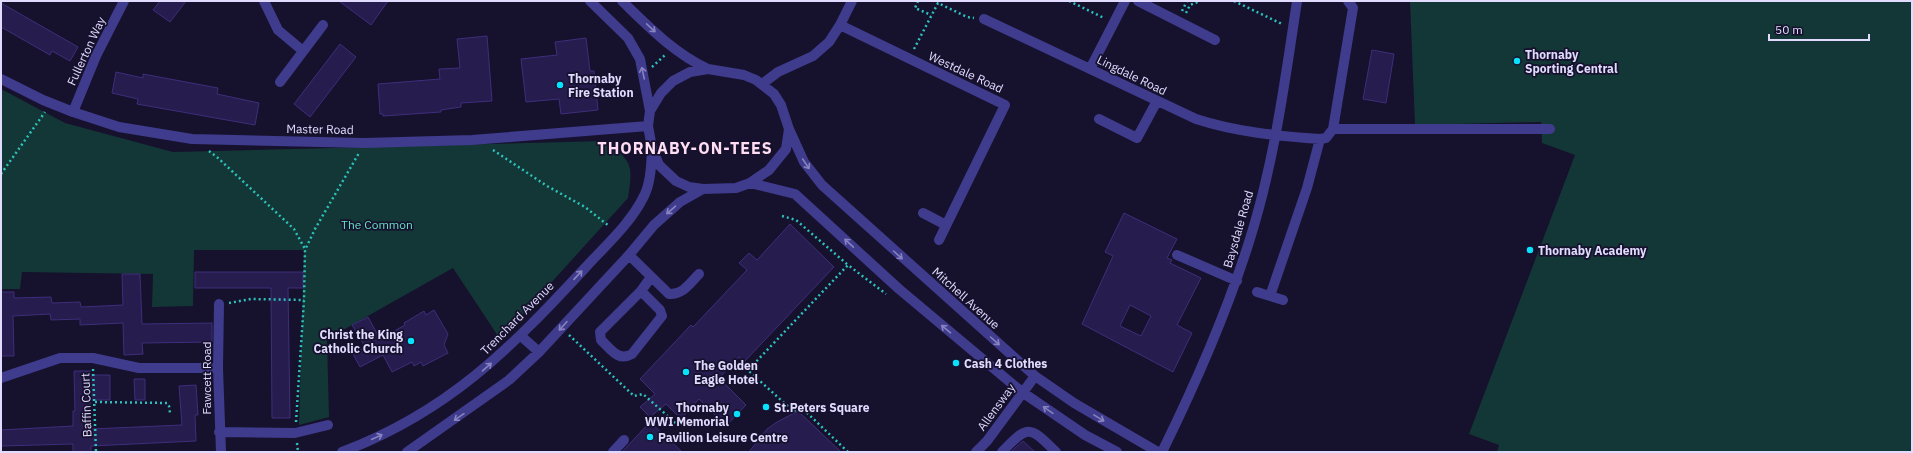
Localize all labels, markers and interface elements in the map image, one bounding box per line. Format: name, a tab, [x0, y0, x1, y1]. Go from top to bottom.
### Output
street label: Fullerton Way	[64, 14, 108, 88]
scale bar	[1769, 16, 1869, 42]
text: 50 m	[1775, 22, 1803, 37]
one-way arrow	[646, 23, 656, 33]
place label: Thornaby Sporting Central	[1525, 47, 1618, 76]
street label: Westdale Road	[926, 48, 1006, 96]
street label: Lingdale Road	[1095, 52, 1169, 98]
marker: Thornaby Sporting Central	[1512, 56, 1522, 66]
one-way arrow	[639, 66, 647, 79]
place label: Thornaby Fire Station	[568, 71, 634, 100]
marker: Thornaby Fire Station	[555, 80, 565, 90]
street label: Master Road	[286, 121, 354, 137]
district label: THORNABY-ON-TEES	[597, 138, 773, 158]
one-way arrow	[802, 158, 810, 170]
street label: Baysdale Road	[1220, 189, 1256, 269]
one-way arrow	[666, 206, 676, 215]
park label: The Common	[341, 217, 413, 232]
one-way arrow	[844, 238, 854, 247]
place label: Thornaby Academy	[1538, 243, 1647, 258]
marker: Thornaby Academy	[1525, 245, 1535, 255]
one-way arrow	[893, 250, 903, 259]
street label: Mitchell Avenue	[929, 264, 1003, 333]
one-way arrow	[573, 270, 583, 280]
street label: Trenchard Avenue	[477, 278, 557, 358]
one-way arrow	[559, 320, 568, 330]
one-way arrow	[941, 324, 952, 333]
place label: Christ the King Catholic Church	[314, 327, 403, 356]
marker: Christ the King Catholic Church	[406, 336, 416, 346]
one-way arrow	[990, 336, 1000, 346]
street label: Fawcett Road	[199, 341, 214, 415]
place label: Cash 4 Clothes	[964, 356, 1047, 371]
place label: The Golden Eagle Hotel	[694, 358, 759, 387]
marker: Cash 4 Clothes	[951, 358, 961, 368]
one-way arrow	[481, 363, 491, 372]
marker: The Golden Eagle Hotel	[681, 367, 691, 377]
street label: Baffin Court	[77, 373, 95, 437]
street label: Allensway	[974, 380, 1018, 434]
place label: Thornaby WWI Memorial	[645, 400, 730, 429]
place label: St.Peters Square	[774, 400, 870, 415]
marker: St.Peters Square	[761, 402, 771, 412]
one-way arrow	[1042, 406, 1053, 414]
marker: Thornaby WWI Memorial	[732, 409, 742, 419]
one-way arrow	[454, 413, 465, 421]
one-way arrow	[1093, 415, 1105, 423]
place label: Pavilion Leisure Centre	[658, 430, 788, 445]
marker: Pavilion Leisure Centre	[645, 432, 655, 442]
one-way arrow	[371, 433, 383, 440]

